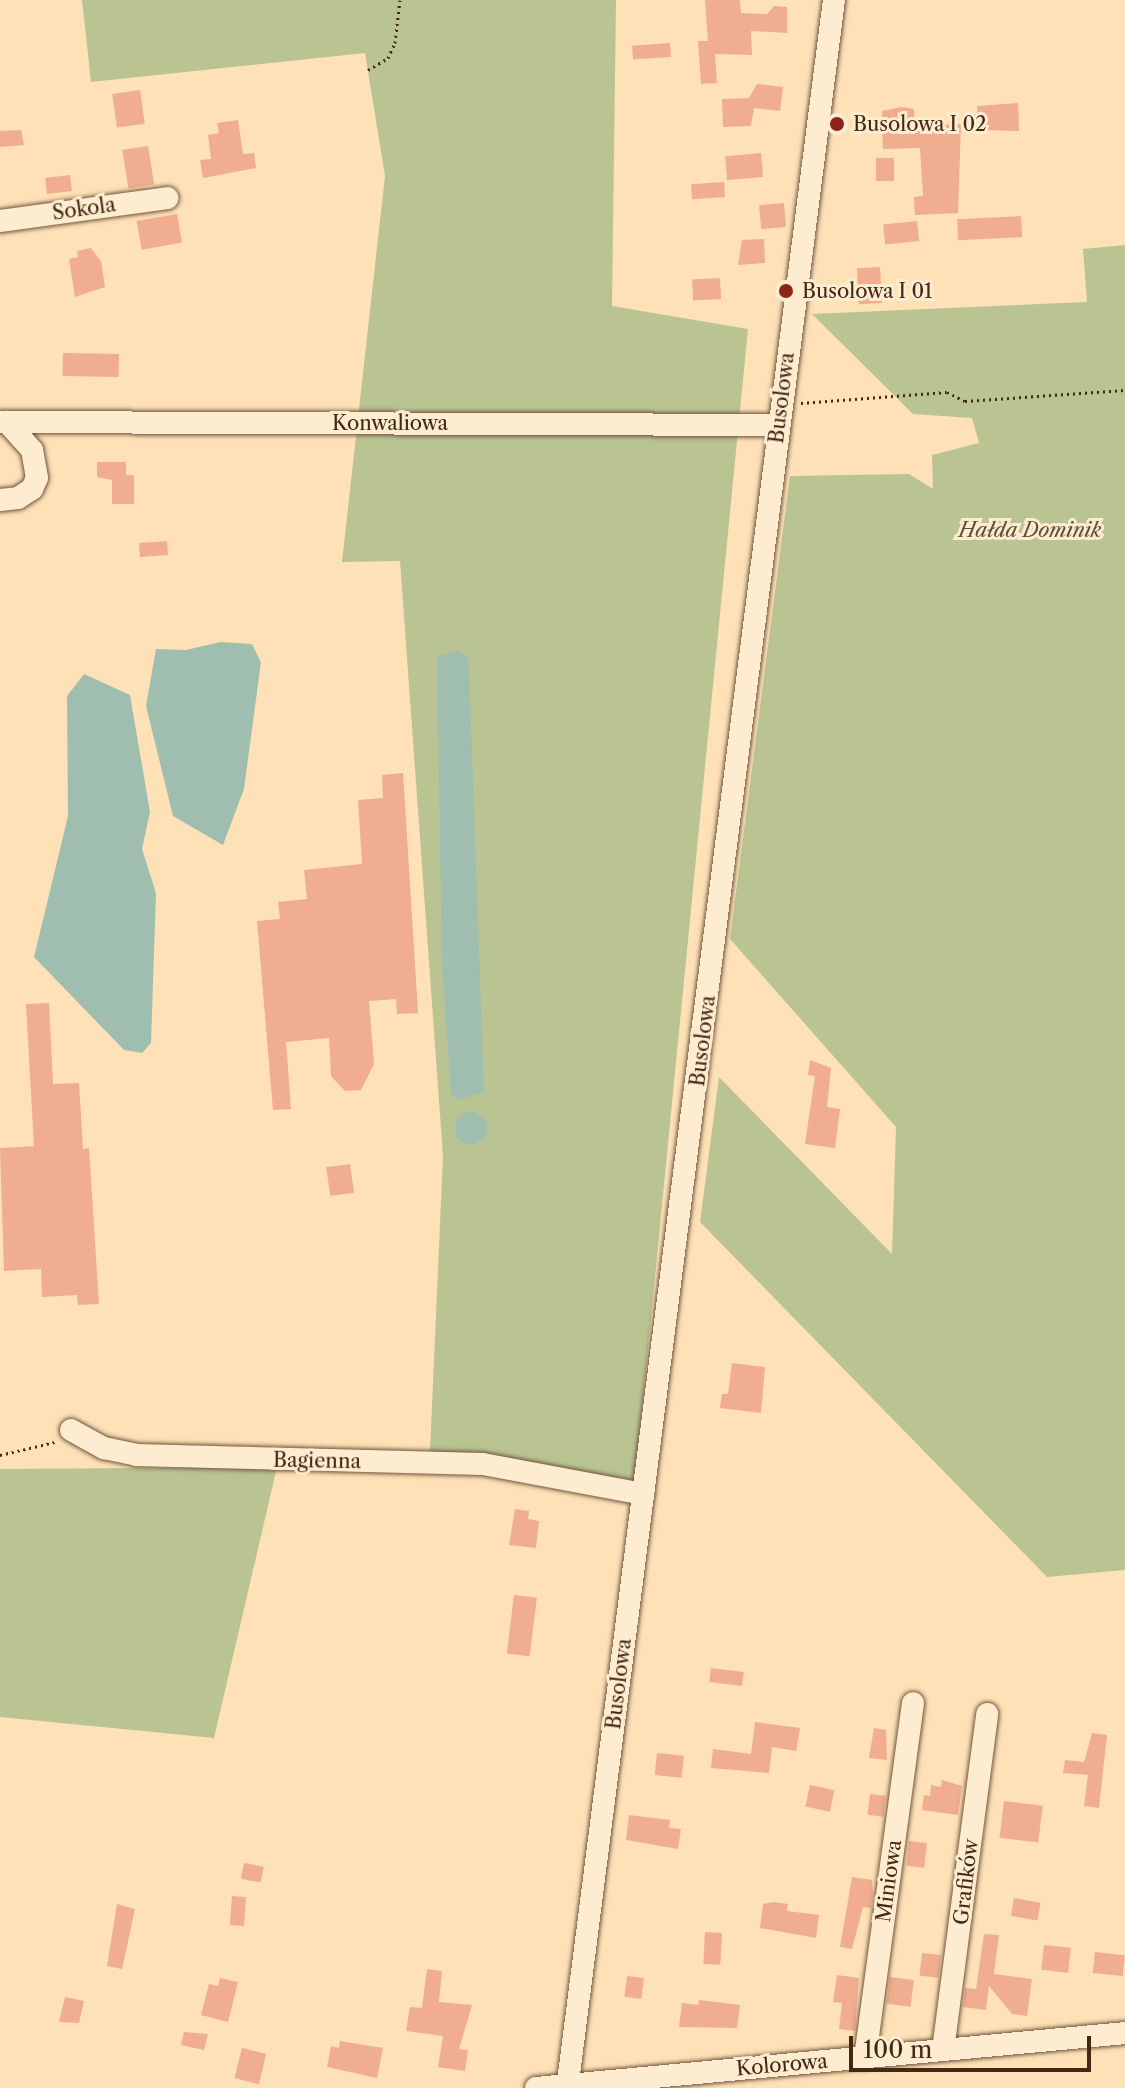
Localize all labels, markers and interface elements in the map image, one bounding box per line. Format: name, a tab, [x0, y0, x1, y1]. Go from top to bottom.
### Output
place label: Busolowa I 02	[853, 112, 987, 136]
marker: Busolowa I 02	[828, 115, 846, 133]
street label: Sokola	[51, 193, 117, 225]
place label: Busolowa I 01	[802, 279, 933, 303]
marker: Busolowa I 01	[777, 282, 795, 300]
street label: Busolowa	[765, 351, 799, 445]
street label: Konwaliowa	[332, 411, 448, 435]
park label: Hałda Dominik	[959, 518, 1101, 542]
street label: Busolowa	[686, 994, 720, 1088]
street label: Bagienna	[273, 1448, 361, 1474]
street label: Busolowa	[602, 1637, 636, 1731]
street label: Miniowa	[871, 1838, 907, 1924]
street label: Grafików	[949, 1838, 983, 1926]
scale bar	[853, 2020, 1095, 2070]
text: 100 m	[863, 2035, 932, 2064]
street label: Kolorowa	[735, 2049, 829, 2081]

